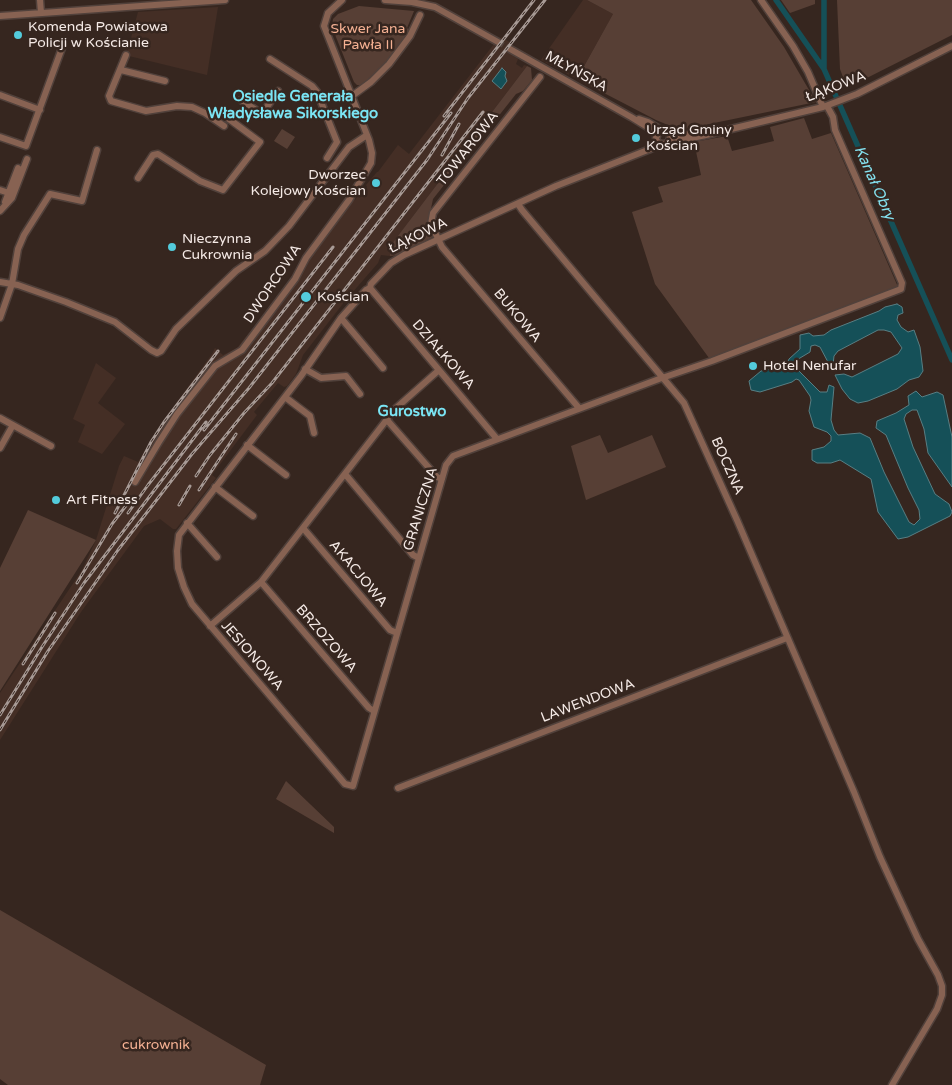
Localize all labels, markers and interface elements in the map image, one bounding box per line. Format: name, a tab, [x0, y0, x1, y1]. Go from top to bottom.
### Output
place label: Komenda Powiatowa Policji w Kościanie	[28, 19, 168, 52]
park label: Skwer Jana Pawła II	[331, 21, 405, 54]
marker: Komenda Powiatowa Policji w Kościanie	[12, 29, 24, 41]
street label: MŁYŃSKA	[542, 48, 610, 96]
street label: ŁĄKOWA	[803, 68, 869, 106]
district label: Osiedle Generała Władysława Sikorskiego	[208, 88, 378, 123]
street label: TOWAROWA	[434, 108, 502, 190]
place label: Urząd Gminy Kościan	[646, 122, 732, 154]
marker: Urząd Gminy Kościan	[630, 132, 642, 144]
water label: Kanał Obry	[850, 143, 898, 223]
place label: Dworzec Kolejowy Kościan	[251, 167, 366, 200]
marker: Dworzec Kolejowy Kościan	[370, 177, 382, 189]
street label: ŁĄKOWA	[386, 215, 450, 257]
place label: Nieczynna Cukrownia	[182, 231, 252, 264]
marker: Nieczynna Cukrownia	[166, 241, 178, 253]
street label: DWORCOWA	[240, 241, 306, 327]
street label: BUKOWA	[490, 286, 544, 346]
place label: Kościan	[317, 289, 369, 305]
marker: Kościan	[299, 290, 313, 304]
street label: DZIAŁKOWA	[408, 317, 478, 393]
place label: Hotel Nenufar	[763, 358, 856, 374]
marker: Hotel Nenufar	[747, 360, 759, 372]
district label: Gurostwo	[378, 403, 446, 421]
street label: BOCZNA	[707, 435, 747, 497]
street label: GRANICZNA	[400, 465, 442, 553]
place label: Art Fitness	[66, 492, 138, 508]
marker: Art Fitness	[50, 494, 62, 506]
street label: AKACJOWA	[325, 537, 391, 611]
street label: BRZOZOWA	[292, 601, 360, 677]
street label: JESIONOWA	[217, 618, 287, 694]
street label: LAWENDOWA	[539, 675, 637, 727]
park label: cukrownik	[122, 1037, 190, 1053]

